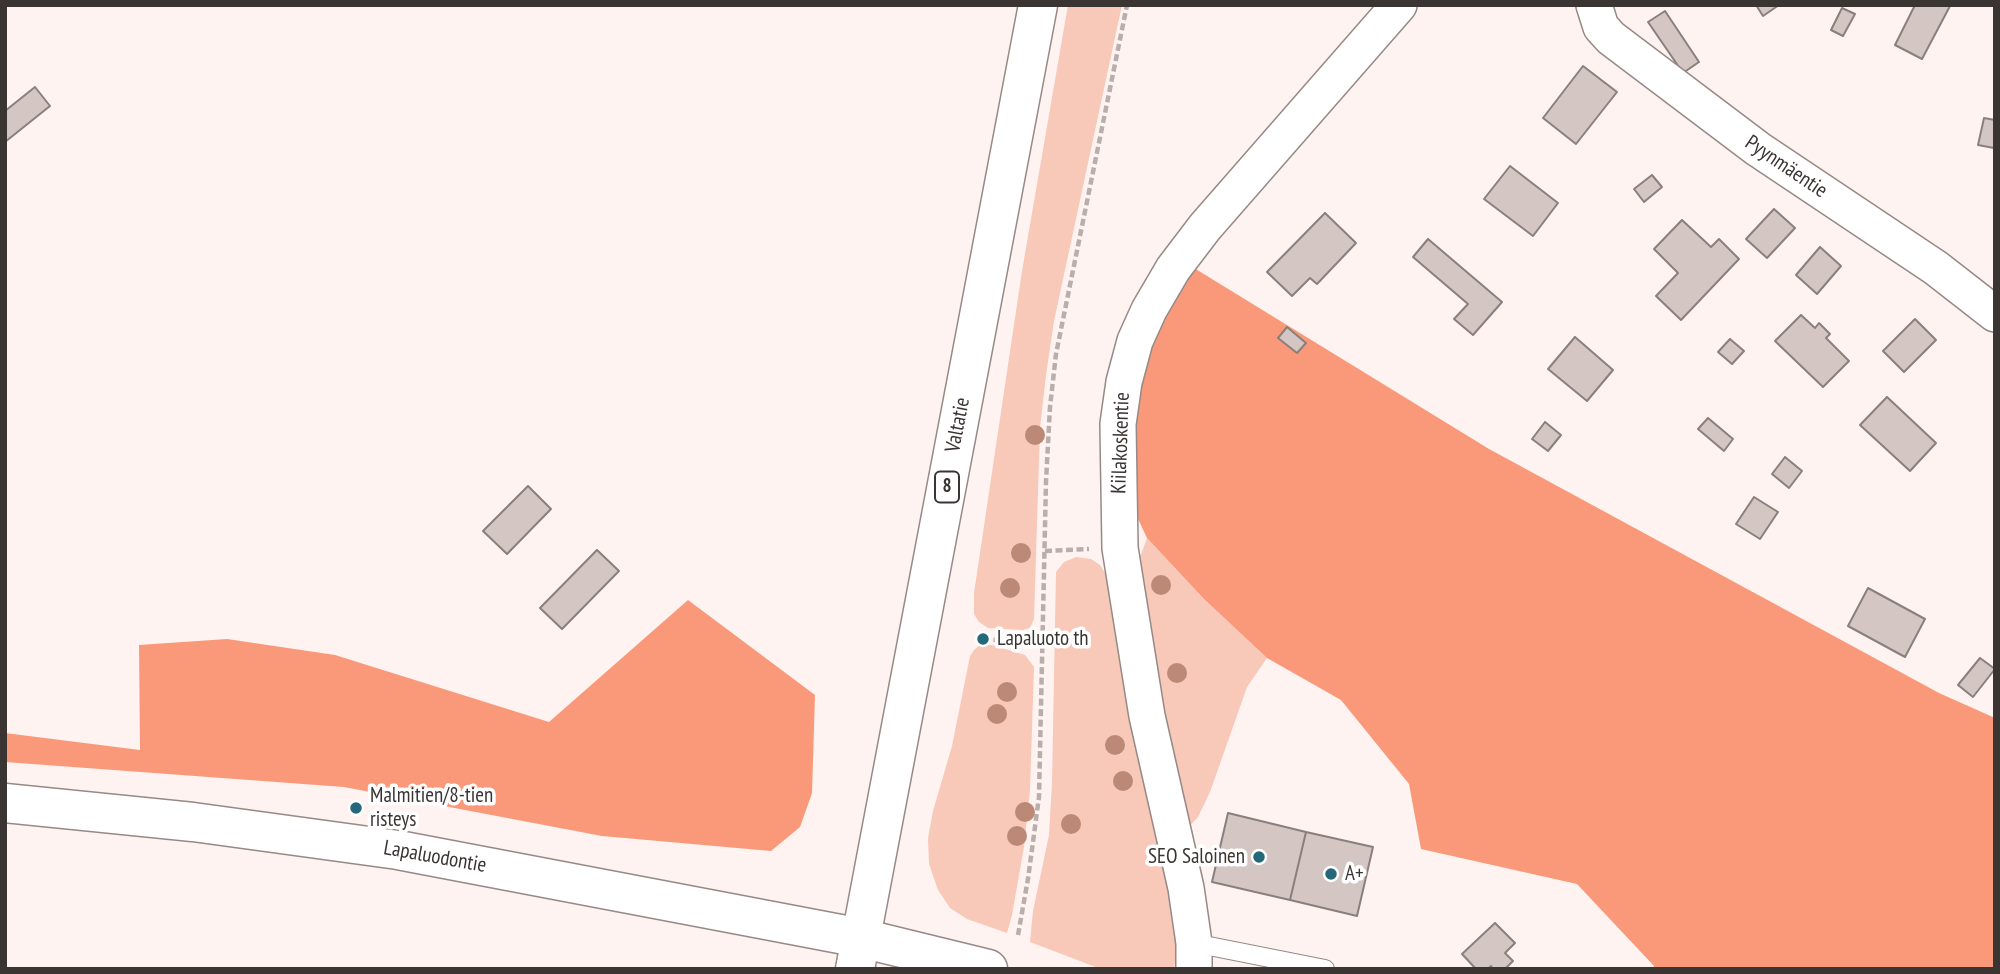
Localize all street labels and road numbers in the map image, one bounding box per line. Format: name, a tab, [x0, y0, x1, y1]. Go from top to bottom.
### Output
street label: Pyynmäentie	[1740, 130, 1832, 204]
street label: Kiilakoskentie	[1107, 392, 1135, 494]
street label: Valtatie	[940, 395, 976, 455]
road number: 8	[935, 472, 959, 502]
street label: Lapaluodontie	[382, 836, 488, 878]

